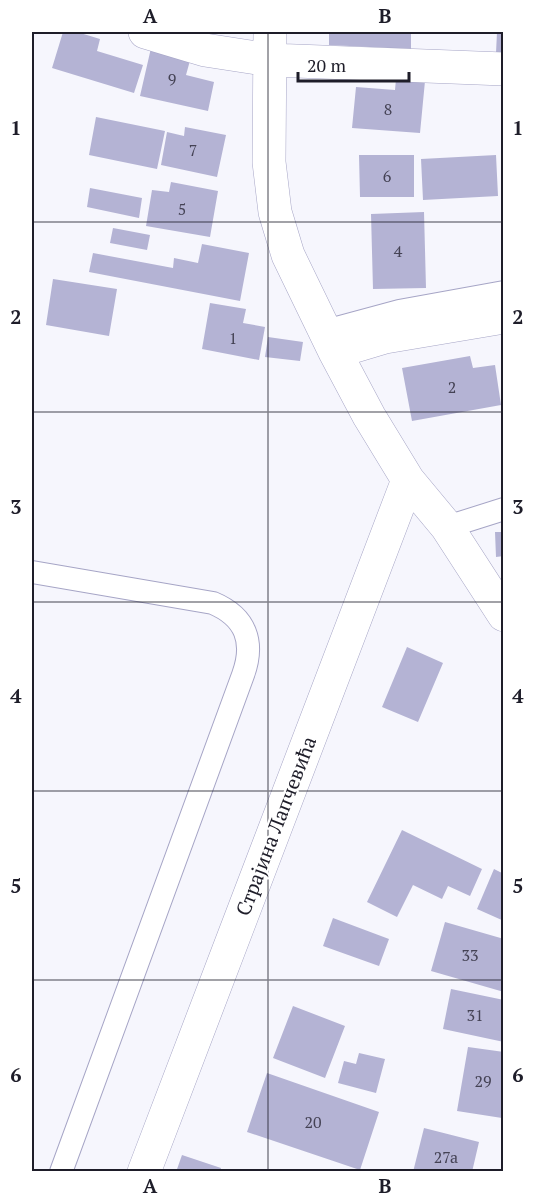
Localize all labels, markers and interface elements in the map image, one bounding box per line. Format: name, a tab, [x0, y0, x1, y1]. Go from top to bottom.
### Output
text: A	[143, 2, 158, 29]
text: B	[379, 2, 392, 29]
scale bar	[298, 45, 409, 83]
text: 20 m	[307, 53, 347, 77]
house number: 9	[168, 68, 176, 90]
house number: 8	[384, 98, 392, 120]
text: 1	[10, 114, 22, 141]
text: 1	[512, 114, 524, 141]
house number: 7	[189, 139, 197, 161]
house number: 6	[383, 165, 392, 187]
house number: 5	[178, 198, 186, 220]
house number: 4	[394, 240, 403, 262]
text: 2	[10, 303, 22, 330]
text: 2	[512, 303, 524, 330]
house number: 1	[229, 327, 237, 349]
house number: 2	[448, 376, 456, 398]
text: 3	[10, 493, 22, 520]
text: 3	[512, 493, 524, 520]
text: 4	[10, 682, 22, 709]
text: 4	[512, 682, 524, 709]
street label: Страјина Лапчевића	[229, 732, 322, 919]
text: 5	[10, 872, 22, 899]
text: 5	[512, 872, 524, 899]
house number: 33	[461, 944, 479, 966]
house number: 31	[466, 1004, 484, 1026]
text: 6	[10, 1061, 22, 1088]
text: 6	[512, 1061, 524, 1088]
house number: 29	[474, 1070, 492, 1092]
house number: 20	[304, 1111, 322, 1133]
house number: 27a	[434, 1146, 458, 1168]
text: A	[143, 1172, 158, 1199]
text: B	[379, 1172, 392, 1199]

